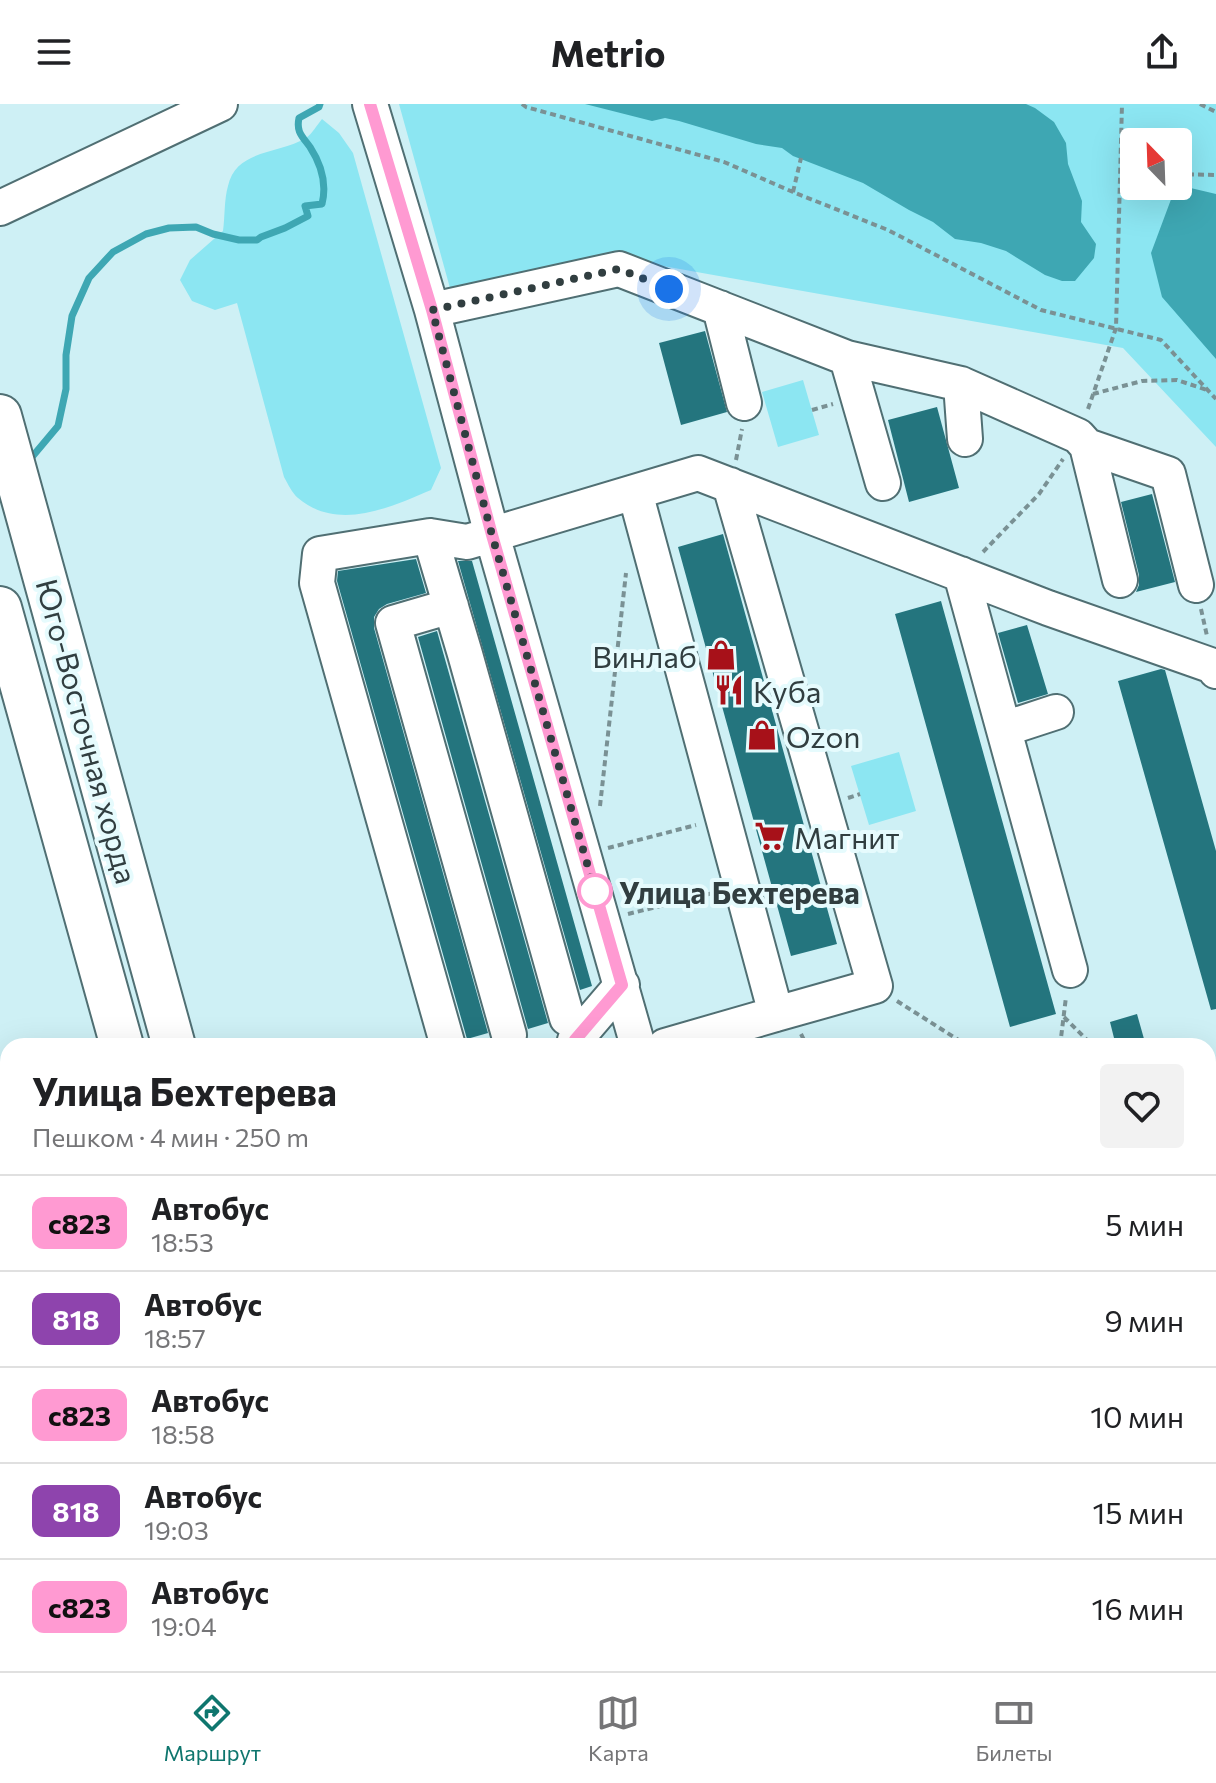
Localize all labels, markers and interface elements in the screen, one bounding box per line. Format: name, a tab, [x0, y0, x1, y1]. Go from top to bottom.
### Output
icon: menu	[32, 30, 76, 74]
text: Metrio	[551, 30, 665, 74]
icon: share	[1140, 30, 1184, 74]
north arrow	[1120, 128, 1192, 200]
map controls	[1120, 128, 1192, 200]
your location	[649, 269, 689, 309]
street label: Юго-Восточная хорда	[30, 575, 146, 887]
place label: Винлаб	[592, 637, 697, 674]
shop icon: Винлаб	[704, 638, 738, 672]
place label: Куба	[753, 672, 821, 709]
restaurant icon: Куба	[712, 673, 746, 707]
place label: Ozon	[786, 717, 861, 754]
shop icon: Ozon	[745, 718, 779, 752]
place label: Магнит	[794, 818, 900, 855]
supermarket icon: Магнит	[753, 819, 787, 853]
place label: Улица Бехтерева	[619, 873, 860, 910]
marker: Улица Бехтерева	[578, 874, 612, 908]
button: heart	[1100, 1064, 1184, 1148]
text: Улица Бехтерева	[32, 1067, 337, 1114]
text: Пешком · 4 мин · 250 m	[32, 1121, 309, 1152]
text: Автобус	[151, 1189, 269, 1226]
text: 5 мин	[1105, 1205, 1184, 1242]
text: с823	[48, 1206, 111, 1240]
text: 18:53	[151, 1226, 214, 1257]
text: Автобус	[144, 1285, 262, 1322]
text: 9 мин	[1104, 1301, 1184, 1338]
text: 818	[52, 1302, 100, 1336]
text: 18:57	[144, 1322, 206, 1353]
text: Автобус	[151, 1381, 269, 1418]
text: 10 мин	[1090, 1397, 1184, 1434]
text: с823	[48, 1398, 111, 1432]
text: 18:58	[151, 1418, 215, 1449]
text: Автобус	[144, 1477, 262, 1514]
text: 15 мин	[1093, 1493, 1184, 1530]
text: 818	[52, 1494, 100, 1528]
text: 19:03	[144, 1514, 209, 1545]
text: Автобус	[151, 1573, 269, 1610]
text: 16 мин	[1092, 1589, 1184, 1626]
text: с823	[48, 1590, 111, 1624]
text: 19:04	[151, 1610, 217, 1641]
tab: Маршрут	[163, 1691, 261, 1766]
tab: Карта	[588, 1691, 649, 1766]
tab: Билеты	[976, 1691, 1053, 1766]

